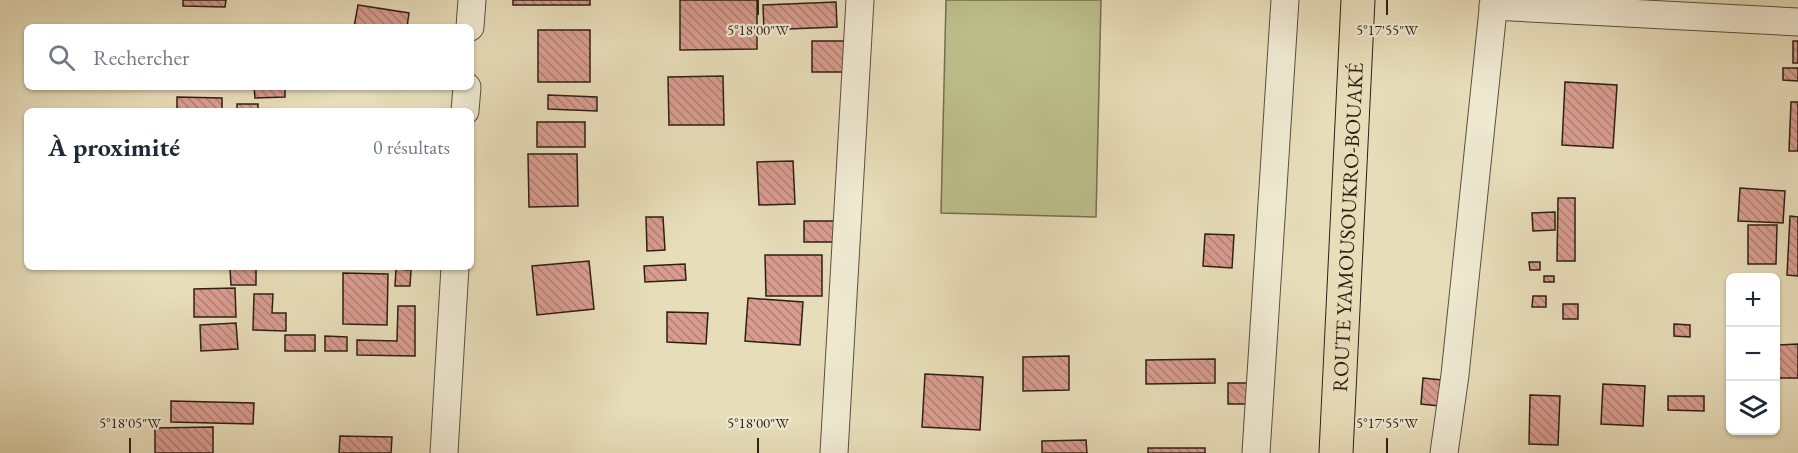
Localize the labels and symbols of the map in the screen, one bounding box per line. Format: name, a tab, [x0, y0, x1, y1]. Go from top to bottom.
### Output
text: 5°18'00"W	[727, 20, 789, 39]
text: 5°17'55"W	[1356, 20, 1418, 39]
street label: ROUTE YAMOUSOUKRO-BOUAKÉ	[1325, 62, 1368, 393]
text: 5°18'05"W	[99, 413, 161, 432]
text: 5°18'00"W	[727, 413, 789, 432]
text: 5°17'55"W	[1356, 413, 1418, 432]

